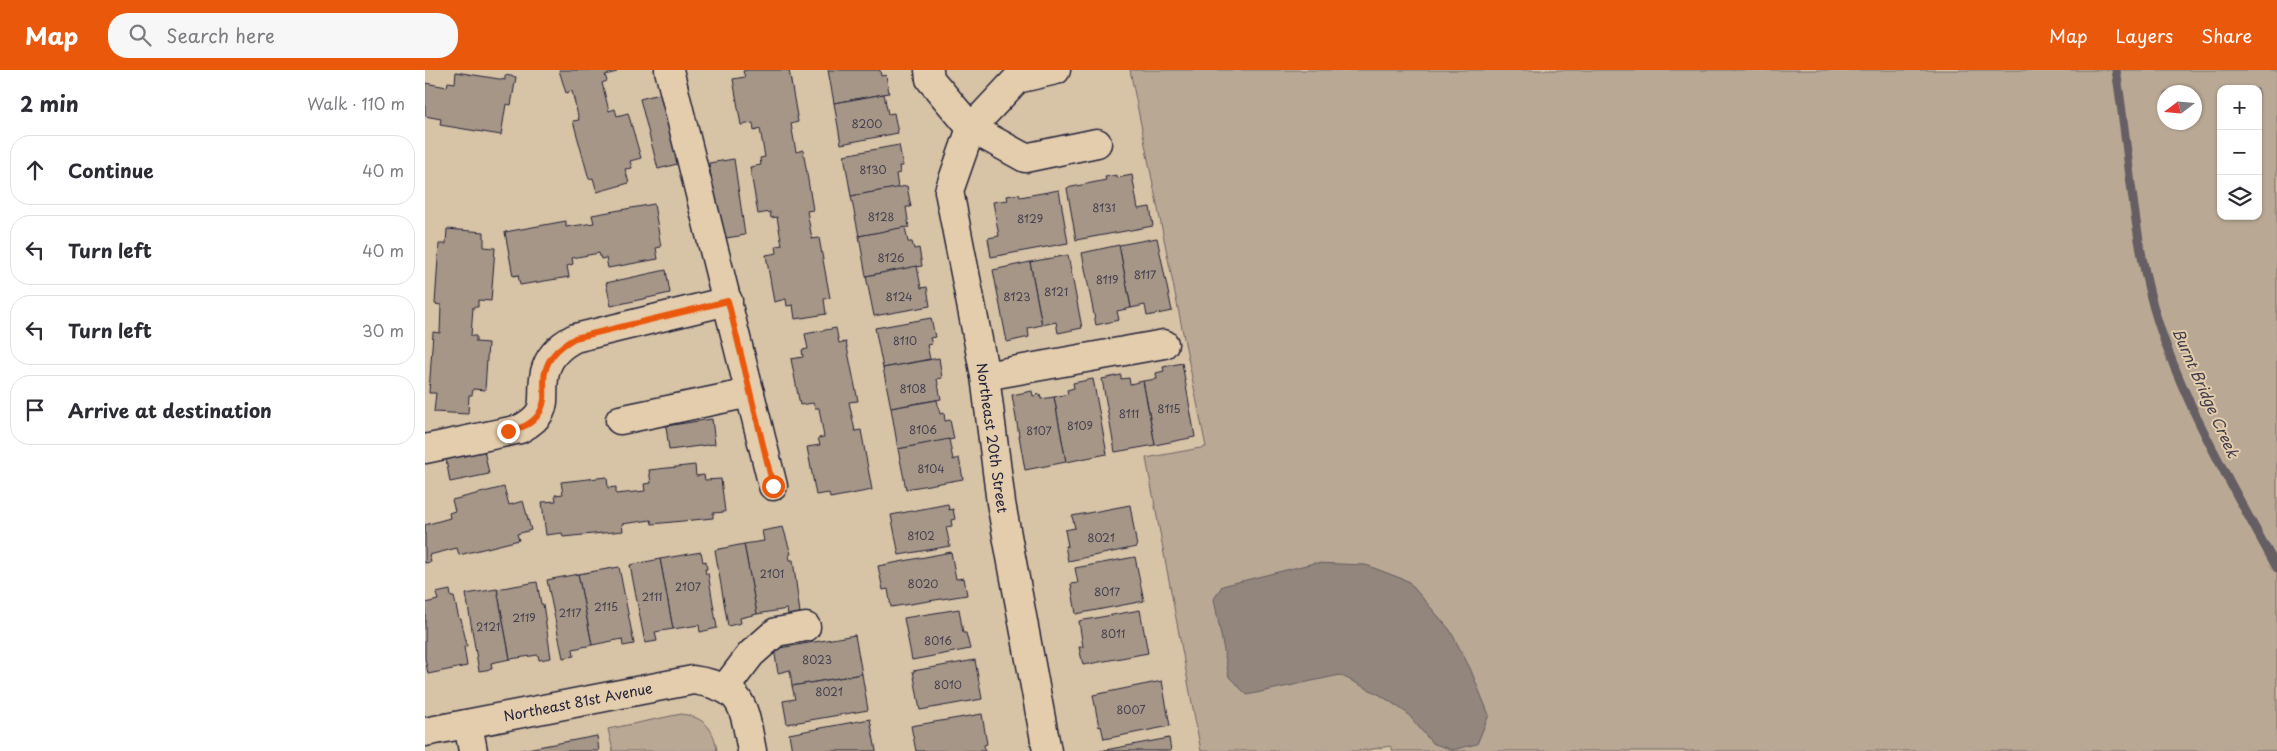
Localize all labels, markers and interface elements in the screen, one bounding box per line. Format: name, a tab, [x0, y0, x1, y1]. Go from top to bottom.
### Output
search box	[108, 13, 458, 58]
text: Map	[25, 17, 78, 53]
icon: search	[126, 21, 154, 49]
text: Search here	[166, 21, 275, 49]
text: Map	[2049, 22, 2088, 49]
text: Layers	[2116, 22, 2173, 49]
text: Share	[2201, 22, 2252, 49]
north arrow	[2157, 85, 2202, 130]
map controls	[2217, 85, 2262, 220]
button: +	[2217, 85, 2262, 130]
text: 2 min	[20, 87, 79, 119]
text: Walk · 110 m	[307, 91, 405, 115]
house number: 8200	[852, 115, 882, 132]
button: −	[2217, 130, 2262, 175]
icon: ahead	[21, 156, 49, 184]
text: Continue	[68, 156, 154, 184]
text: 40 m	[362, 158, 404, 182]
house number: 8130	[860, 161, 887, 178]
button: layers	[2217, 175, 2262, 220]
house number: 8131	[1092, 199, 1116, 216]
house number: 8128	[868, 208, 894, 225]
house number: 8129	[1017, 210, 1043, 227]
icon: left	[21, 236, 49, 264]
text: Turn left	[68, 236, 152, 264]
text: 40 m	[362, 238, 404, 262]
house number: 8126	[877, 249, 905, 266]
house number: 8117	[1134, 266, 1156, 283]
house number: 8119	[1096, 271, 1118, 288]
house number: 8121	[1044, 283, 1068, 300]
house number: 8124	[886, 288, 912, 305]
house number: 8123	[1003, 288, 1031, 305]
icon: left	[21, 316, 49, 344]
text: Turn left	[68, 316, 152, 344]
text: 30 m	[362, 318, 404, 342]
water label: Burnt Bridge Creek	[2167, 324, 2246, 462]
house number: 8110	[893, 332, 917, 349]
street label: Northeast 20th Street	[972, 362, 1013, 515]
house number: 8108	[900, 380, 927, 397]
icon: arrive	[21, 396, 49, 424]
text: Arrive at destination	[68, 396, 272, 424]
house number: 8115	[1157, 400, 1181, 417]
house number: 8111	[1119, 405, 1139, 422]
house number: 8109	[1067, 417, 1093, 434]
route end	[497, 420, 520, 443]
house number: 8106	[909, 421, 937, 438]
house number: 8107	[1026, 422, 1052, 439]
house number: 8104	[918, 460, 944, 477]
route start	[762, 475, 785, 498]
house number: 8102	[907, 527, 935, 544]
house number: 8021	[1087, 529, 1115, 546]
house number: 2101	[760, 565, 784, 582]
house number: 8020	[908, 575, 938, 592]
house number: 2107	[675, 578, 701, 595]
house number: 8017	[1094, 583, 1120, 600]
house number: 2111	[642, 588, 662, 605]
house number: 2115	[594, 598, 618, 615]
house number: 2117	[559, 604, 581, 621]
house number: 2119	[512, 609, 536, 626]
house number: 2121	[476, 618, 500, 635]
house number: 8011	[1101, 625, 1125, 642]
house number: 8016	[924, 632, 952, 649]
house number: 8023	[802, 651, 832, 668]
house number: 8010	[934, 676, 962, 693]
street label: Northeast 81st Avenue	[502, 677, 655, 727]
house number: 8021	[815, 683, 843, 700]
house number: 8007	[1117, 701, 1145, 718]

